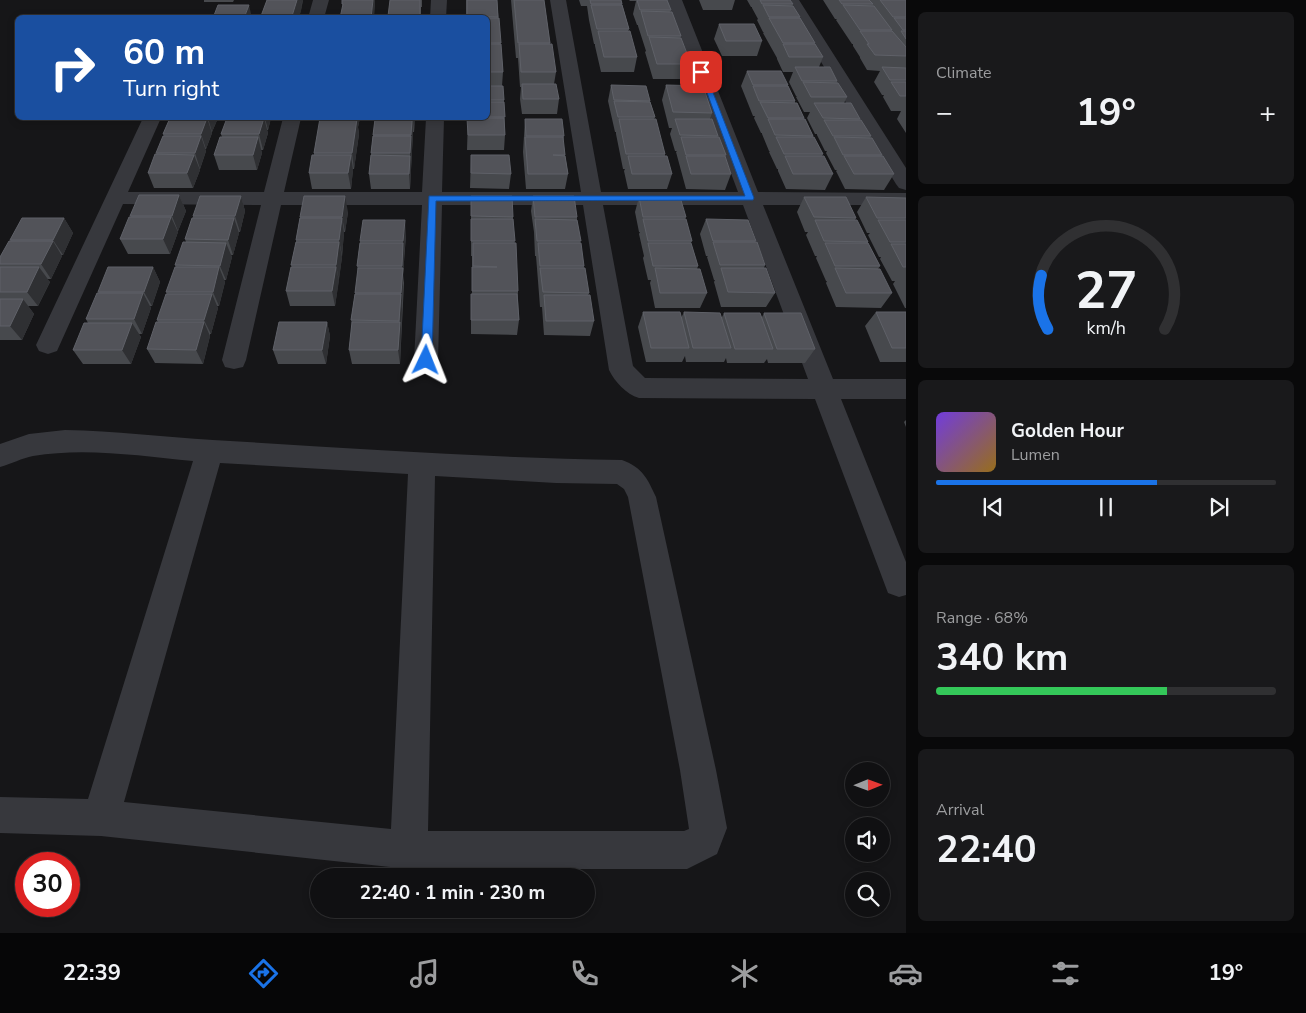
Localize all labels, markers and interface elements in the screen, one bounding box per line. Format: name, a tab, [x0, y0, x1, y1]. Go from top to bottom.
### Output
text: 60 m	[123, 29, 205, 76]
icon: right	[40, 35, 105, 100]
pin	[680, 51, 722, 93]
icon: arrive	[687, 58, 715, 86]
text: Climate	[936, 62, 991, 84]
text: Turn right	[123, 74, 219, 104]
text: 19°	[1076, 87, 1136, 138]
text: −	[936, 94, 953, 132]
text: +	[1259, 94, 1276, 132]
text: 27	[1075, 255, 1137, 326]
text: km/h	[1086, 316, 1126, 340]
position arrow	[399, 333, 451, 385]
text: Golden Hour	[1011, 418, 1124, 444]
text: Lumen	[1011, 444, 1060, 466]
icon: previous	[979, 493, 1007, 521]
icon: pause	[1092, 493, 1120, 521]
icon: next	[1205, 493, 1233, 521]
text: Range · 68%	[936, 607, 1028, 629]
text: 340 km	[936, 632, 1068, 683]
north arrow	[845, 762, 890, 808]
map controls	[845, 762, 890, 917]
text: Arrival	[936, 799, 984, 821]
button: sound	[845, 817, 890, 862]
text: 22:40	[936, 824, 1037, 875]
speed limit sign: 30	[15, 852, 80, 917]
button: search	[845, 872, 890, 917]
text: 22:40 · 1 min · 230 m	[360, 880, 545, 906]
icon: directions	[246, 956, 281, 991]
icon: music	[407, 956, 442, 991]
icon: phone	[567, 956, 602, 991]
icon: climate	[727, 956, 762, 991]
icon: car	[888, 956, 923, 991]
icon: filters	[1048, 956, 1083, 991]
text: 22:39	[63, 958, 121, 988]
text: 19°	[1208, 958, 1243, 988]

